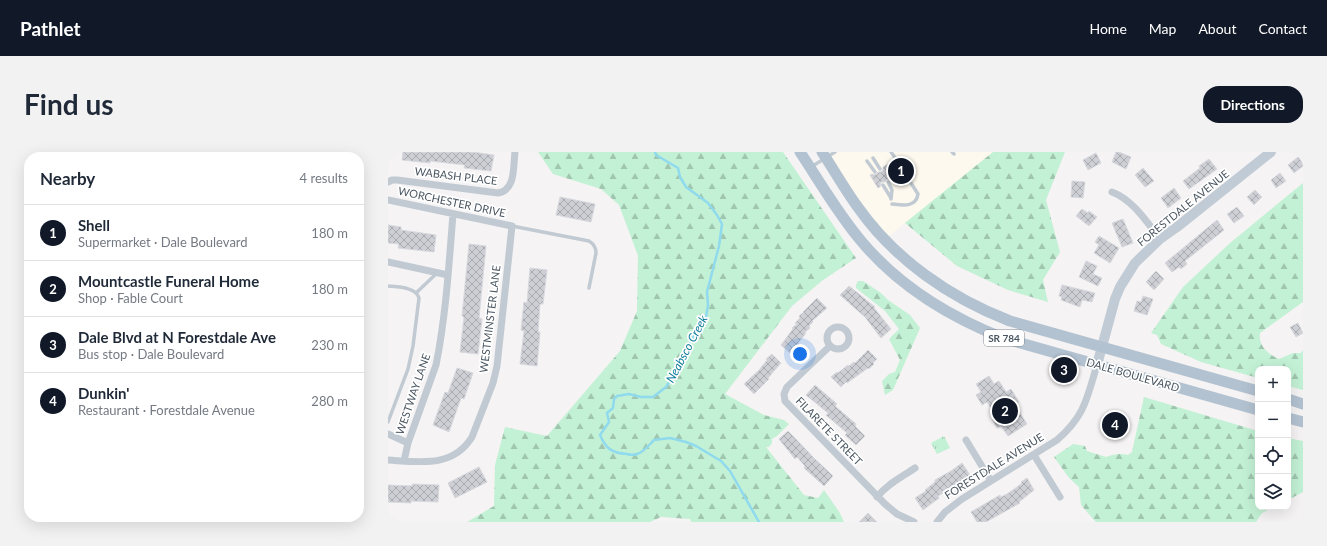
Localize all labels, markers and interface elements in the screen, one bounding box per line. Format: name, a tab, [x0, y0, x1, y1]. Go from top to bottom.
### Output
text: Pathlet	[20, 17, 81, 40]
text: Home	[1089, 20, 1127, 37]
text: Map	[1149, 20, 1176, 37]
text: About	[1198, 20, 1236, 37]
text: Contact	[1258, 20, 1307, 37]
button: Directions	[1203, 86, 1303, 123]
text: Find us	[24, 87, 114, 121]
pin: 1	[888, 156, 914, 186]
street label: WABASH PLACE	[414, 164, 498, 187]
street label: FORESTDALE AVENUE	[1134, 167, 1231, 249]
text: Nearby	[40, 168, 95, 189]
text: 4 results	[300, 170, 348, 186]
street label: WORCHESTER DRIVE	[397, 184, 507, 219]
text: Shell	[78, 216, 110, 234]
text: 1	[49, 225, 57, 241]
text: 180 m	[311, 225, 348, 241]
text: Supermarket · Dale Boulevard	[78, 234, 248, 250]
street label: WESTMINSTER LANE	[476, 264, 503, 373]
text: Mountcastle Funeral Home	[78, 272, 259, 290]
text: 2	[49, 281, 57, 297]
text: 180 m	[311, 281, 348, 297]
text: Shop · Fable Court	[78, 290, 183, 306]
water label: Neabsco Creek	[663, 312, 711, 385]
text: Dale Blvd at N Forestdale Ave	[78, 328, 276, 346]
road number: SR 784	[984, 330, 1024, 346]
text: 3	[49, 337, 57, 353]
text: 230 m	[311, 337, 348, 353]
your location	[790, 344, 810, 364]
text: Bus stop · Dale Boulevard	[78, 346, 224, 362]
street label: WESTWAY LANE	[393, 352, 432, 436]
pin: 3	[1051, 355, 1077, 385]
street label: DALE BOULEVARD	[1085, 355, 1181, 394]
map controls	[1255, 366, 1291, 510]
button: +	[1255, 366, 1291, 402]
text: Dunkin'	[78, 384, 129, 402]
text: 4	[49, 393, 57, 409]
text: 280 m	[311, 393, 348, 409]
street label: FILARETE STREET	[793, 394, 866, 468]
pin: 2	[992, 396, 1018, 426]
text: Restaurant · Forestdale Avenue	[78, 402, 255, 418]
button: −	[1255, 402, 1291, 438]
pin: 4	[1102, 410, 1128, 440]
street label: FORESTDALE AVENUE	[942, 430, 1046, 501]
button: locate	[1255, 438, 1291, 474]
button: layers	[1255, 474, 1291, 510]

